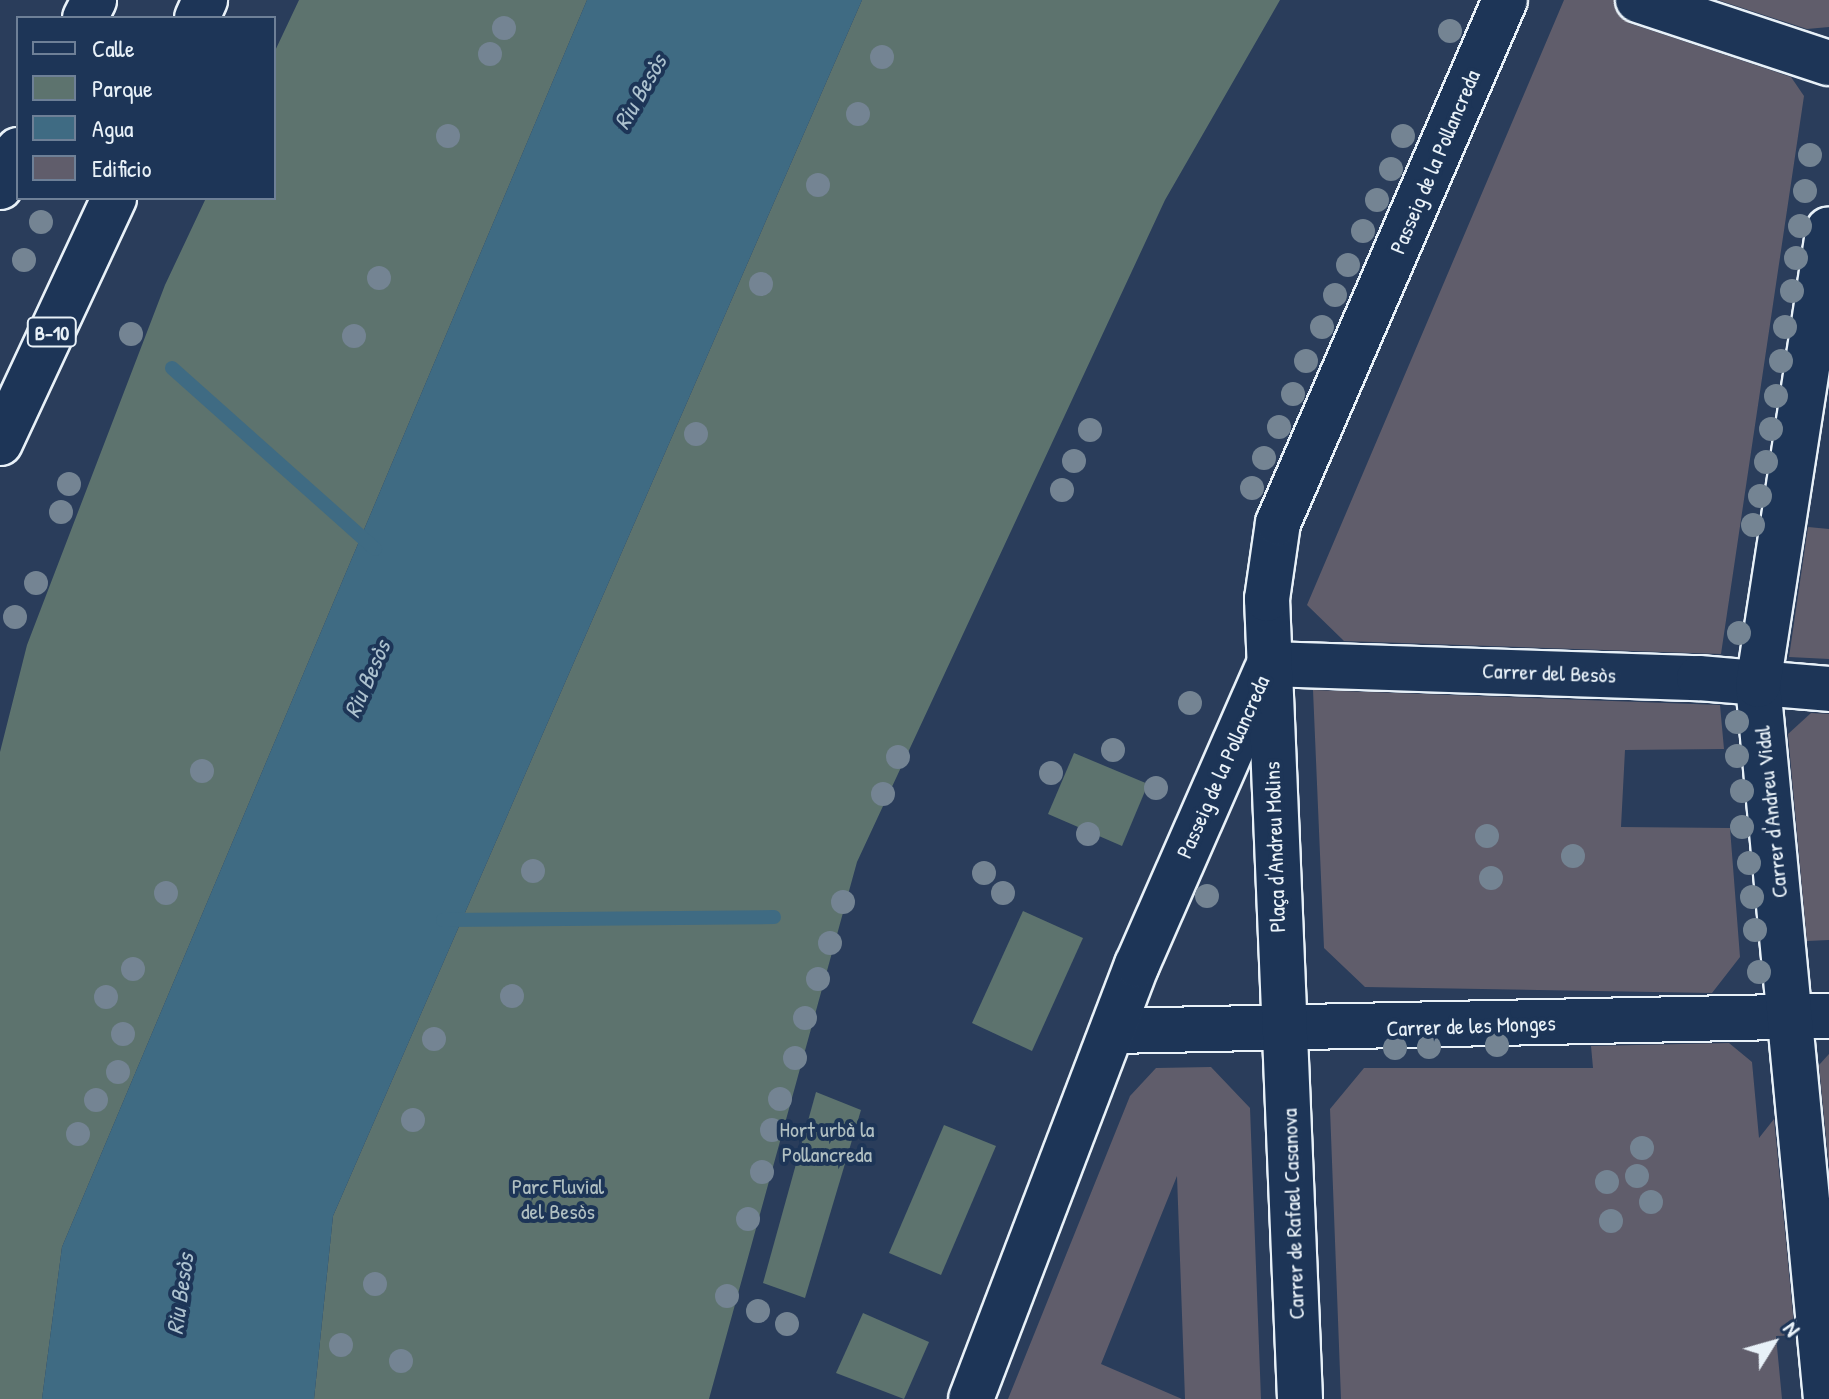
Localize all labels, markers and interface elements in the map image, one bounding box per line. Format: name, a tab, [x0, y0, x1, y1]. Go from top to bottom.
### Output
legend	[16, 16, 276, 200]
text: Calle	[92, 32, 134, 64]
water label: Riu Besòs	[607, 50, 673, 134]
street label: Passeig de la Pollancreda	[1384, 66, 1486, 258]
text: Parque	[92, 72, 152, 104]
text: Agua	[92, 112, 133, 144]
text: Edificio	[92, 152, 151, 184]
road number: B-10	[26, 316, 78, 348]
water label: Riu Besòs	[337, 636, 397, 722]
street label: Carrer del Besòs	[1482, 657, 1616, 689]
street label: Passeig de la Pollancreda	[1171, 672, 1275, 862]
street label: Carrer d'Andreu Vidal	[1749, 725, 1793, 899]
street label: Plaça d'Andreu Molins	[1259, 761, 1291, 933]
street label: Carrer de les Monges	[1386, 1010, 1556, 1042]
street label: Carrer de Rafael Casanova	[1276, 1108, 1310, 1320]
park label: Hort urbà la Pollancreda	[780, 1116, 874, 1168]
park label: Parc Fluvial del Besòs	[512, 1173, 604, 1224]
water label: Riu Besòs	[160, 1252, 200, 1336]
north arrow	[1733, 1303, 1813, 1383]
text: N	[1777, 1315, 1808, 1342]

